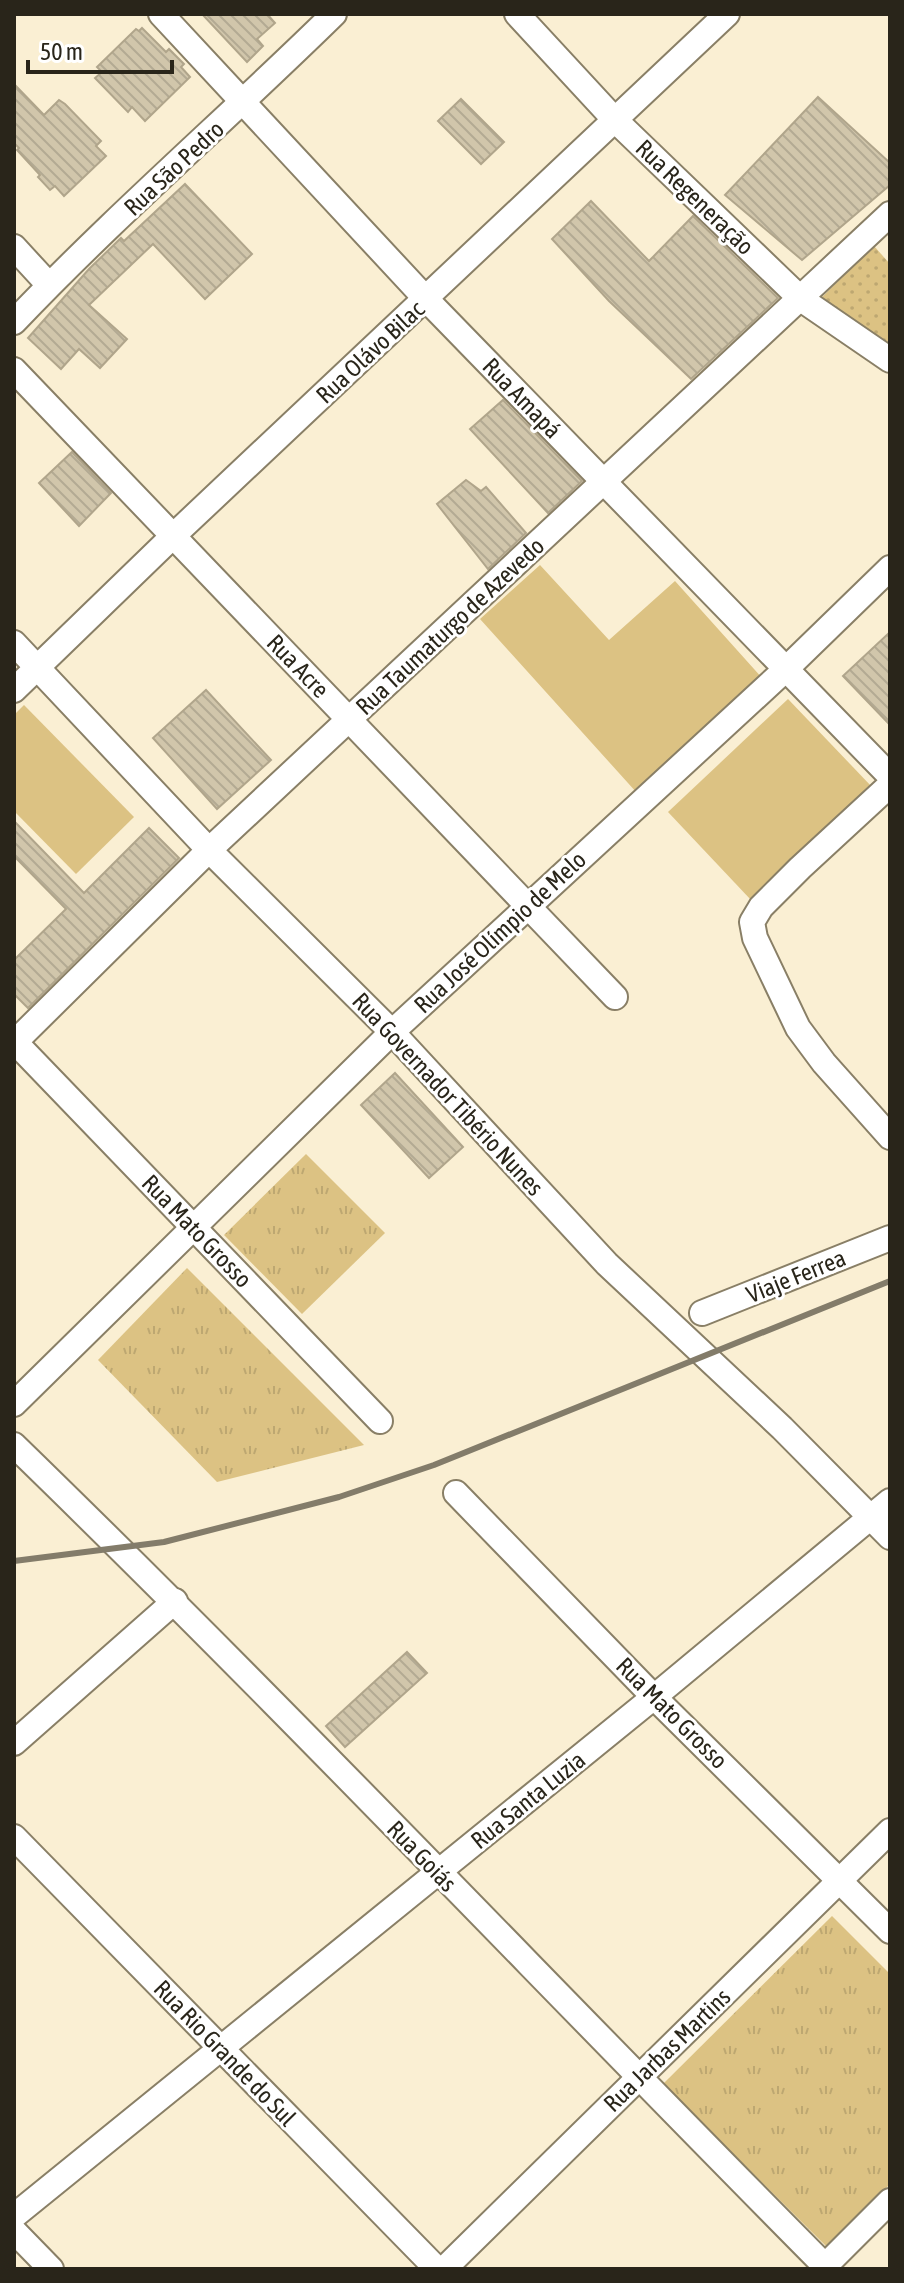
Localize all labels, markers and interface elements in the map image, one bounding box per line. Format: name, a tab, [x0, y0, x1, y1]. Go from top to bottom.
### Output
scale bar	[28, 24, 172, 74]
text: 50 m	[40, 38, 83, 65]
street label: Rua São Pedro	[119, 115, 229, 221]
street label: Rua Regeneração	[630, 134, 760, 260]
street label: Rua Olávo Bilac	[311, 295, 429, 409]
street label: Rua Amapá	[477, 352, 567, 444]
street label: Rua Taumaturgo de Azevedo	[351, 532, 549, 720]
street label: Rua Acre	[262, 629, 334, 703]
street label: Rua José Olímpio de Melo	[409, 846, 591, 1018]
street label: Rua Governador Tibério Nunes	[347, 987, 549, 1201]
street label: Rua Mato Grosso	[137, 1169, 257, 1293]
street label: Viaje Ferrea	[743, 1244, 849, 1308]
street label: Rua Mato Grosso	[611, 1652, 733, 1774]
street label: Rua Santa Luzia	[466, 1746, 590, 1854]
street label: Rua Goiás	[382, 1815, 462, 1897]
street label: Rua Rio Grande do Sul	[149, 1975, 302, 2132]
street label: Rua Jarbas Martins	[598, 1983, 736, 2117]

